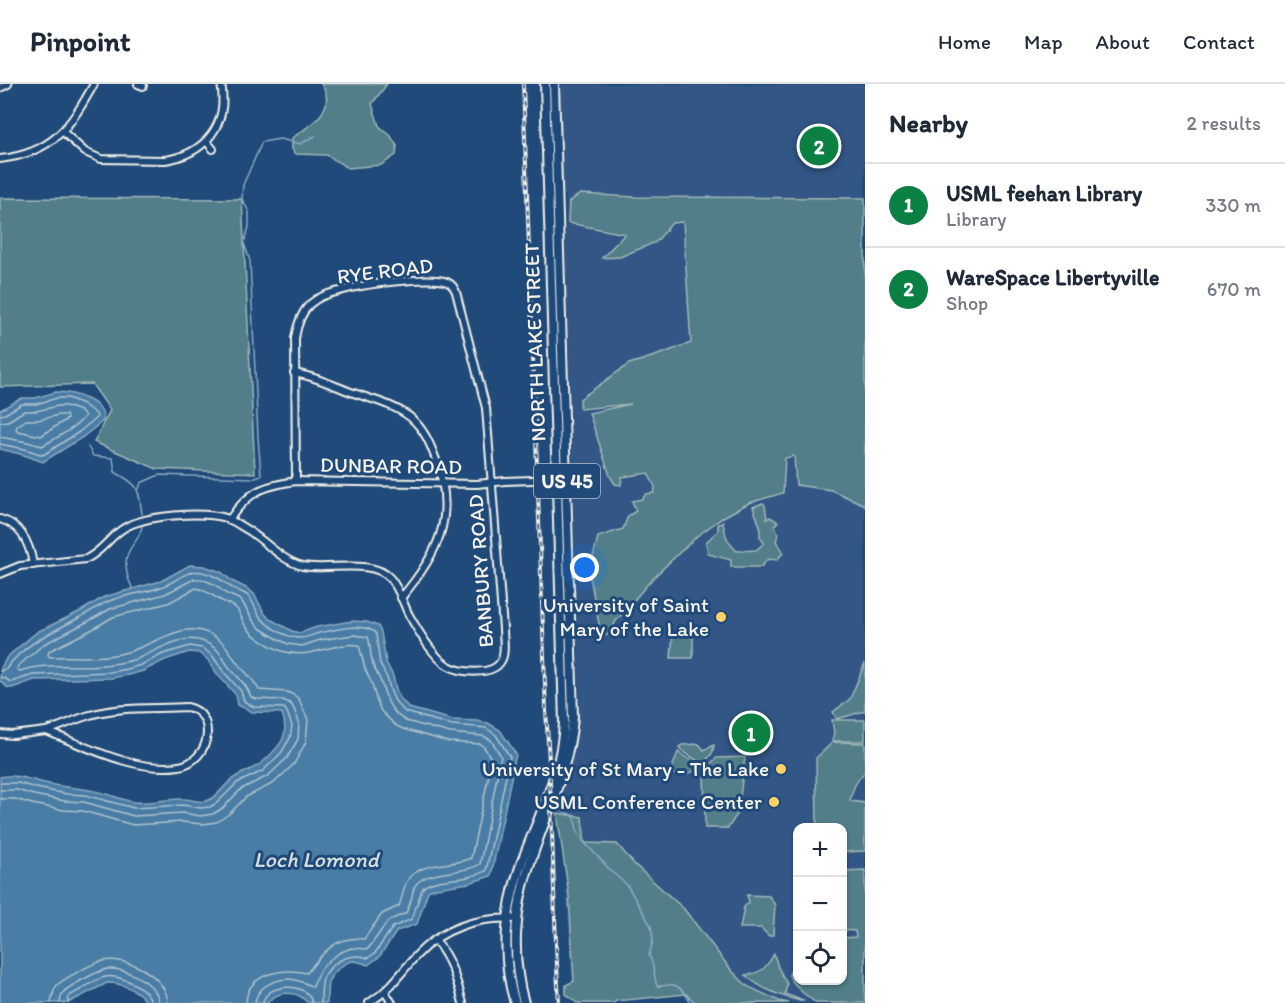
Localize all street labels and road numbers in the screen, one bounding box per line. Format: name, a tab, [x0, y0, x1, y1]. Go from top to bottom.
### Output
street label: NORTH LAKE STREET	[519, 242, 550, 442]
street label: RYE ROAD	[336, 252, 434, 289]
street label: DUNBAR ROAD	[320, 452, 462, 479]
road number: US 45	[534, 464, 600, 498]
street label: BANBURY ROAD	[463, 493, 498, 649]

